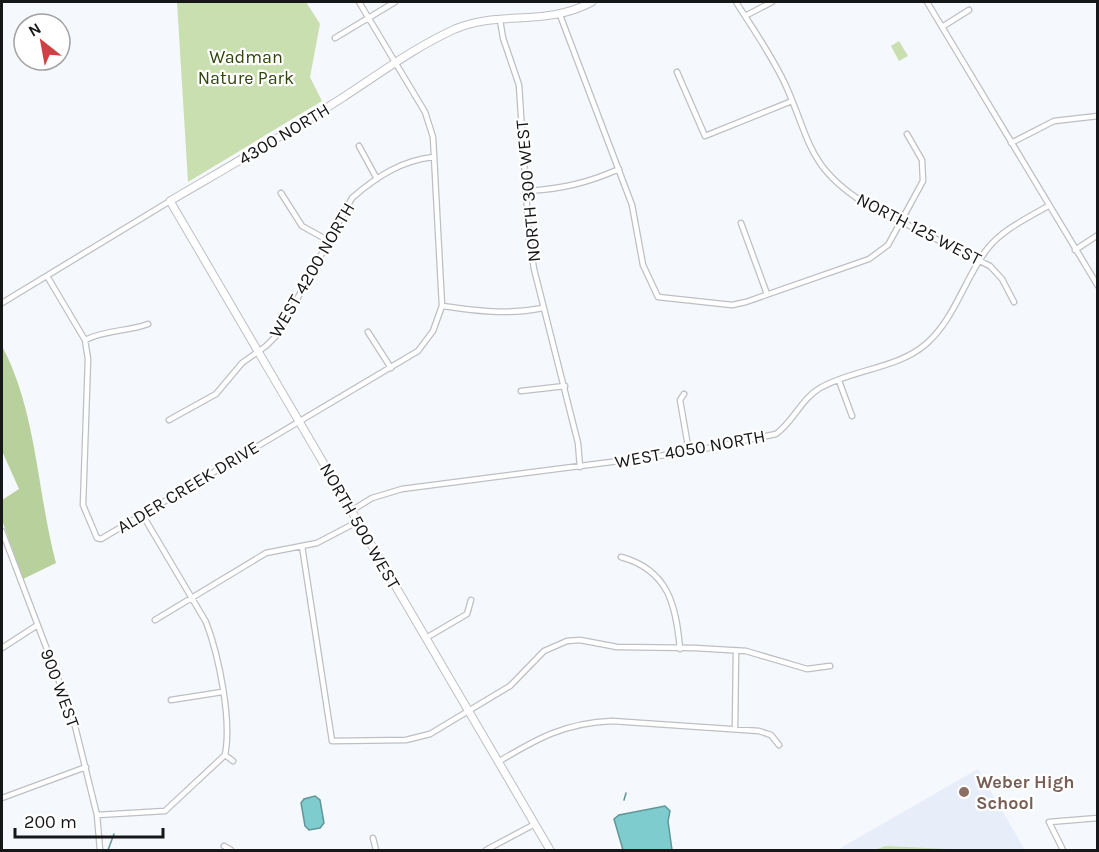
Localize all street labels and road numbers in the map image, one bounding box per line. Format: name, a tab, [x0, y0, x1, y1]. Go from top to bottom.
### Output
street label: 4300 NORTH	[234, 98, 334, 170]
street label: NORTH 300 WEST	[511, 119, 545, 263]
street label: NORTH 125 WEST	[853, 188, 985, 270]
street label: WEST 4200 NORTH	[264, 198, 360, 342]
street label: WEST 4050 NORTH	[613, 425, 767, 473]
street label: ALDER CREEK DRIVE	[113, 436, 263, 538]
street label: NORTH 500 WEST	[315, 459, 405, 593]
street label: 900 WEST	[36, 646, 84, 730]

